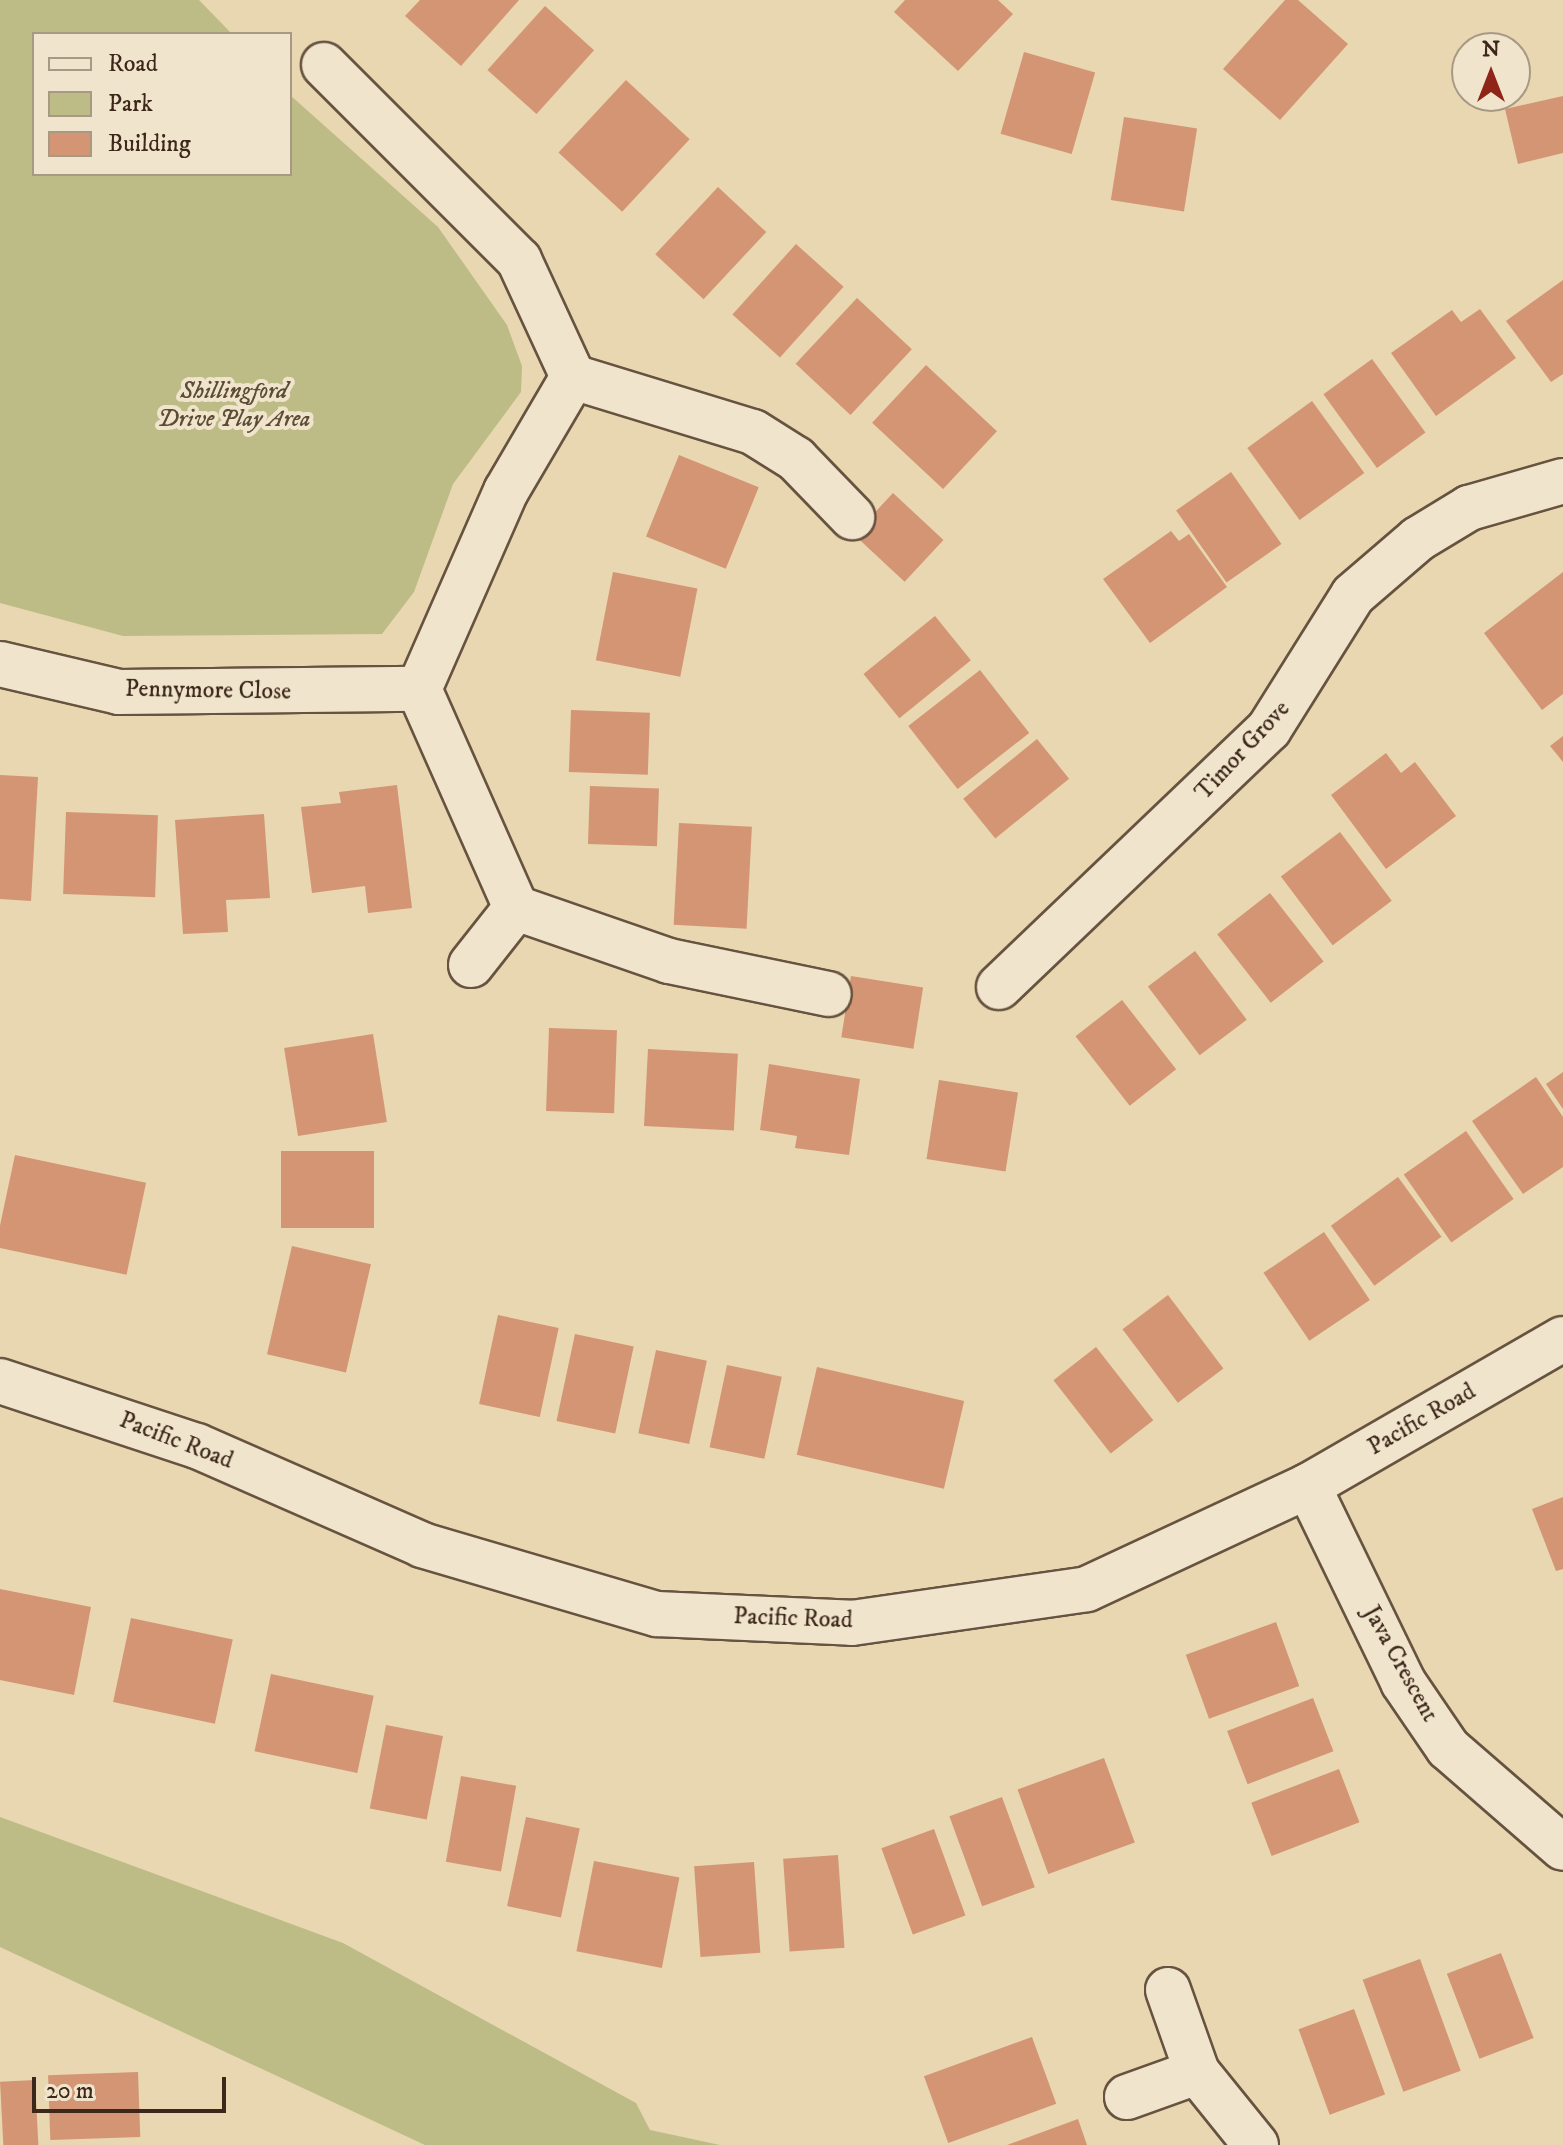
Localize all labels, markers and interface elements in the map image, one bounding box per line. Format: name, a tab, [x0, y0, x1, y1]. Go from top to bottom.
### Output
legend	[32, 32, 292, 176]
north arrow	[1451, 32, 1531, 112]
text: N	[1482, 36, 1500, 63]
text: Road	[108, 49, 158, 79]
text: Park	[108, 89, 153, 119]
text: Building	[108, 129, 191, 159]
park label: Shillingford Drive Play Area	[158, 378, 310, 434]
street label: Pennymore Close	[125, 675, 291, 707]
street label: Timor Grove	[1190, 695, 1296, 807]
street label: Pacific Road	[1363, 1378, 1481, 1462]
street label: Pacific Road	[115, 1406, 237, 1476]
street label: Java Crescent	[1356, 1601, 1444, 1727]
street label: Pacific Road	[733, 1603, 853, 1635]
scale bar	[36, 2061, 230, 2111]
text: 20 m	[46, 2076, 94, 2106]

